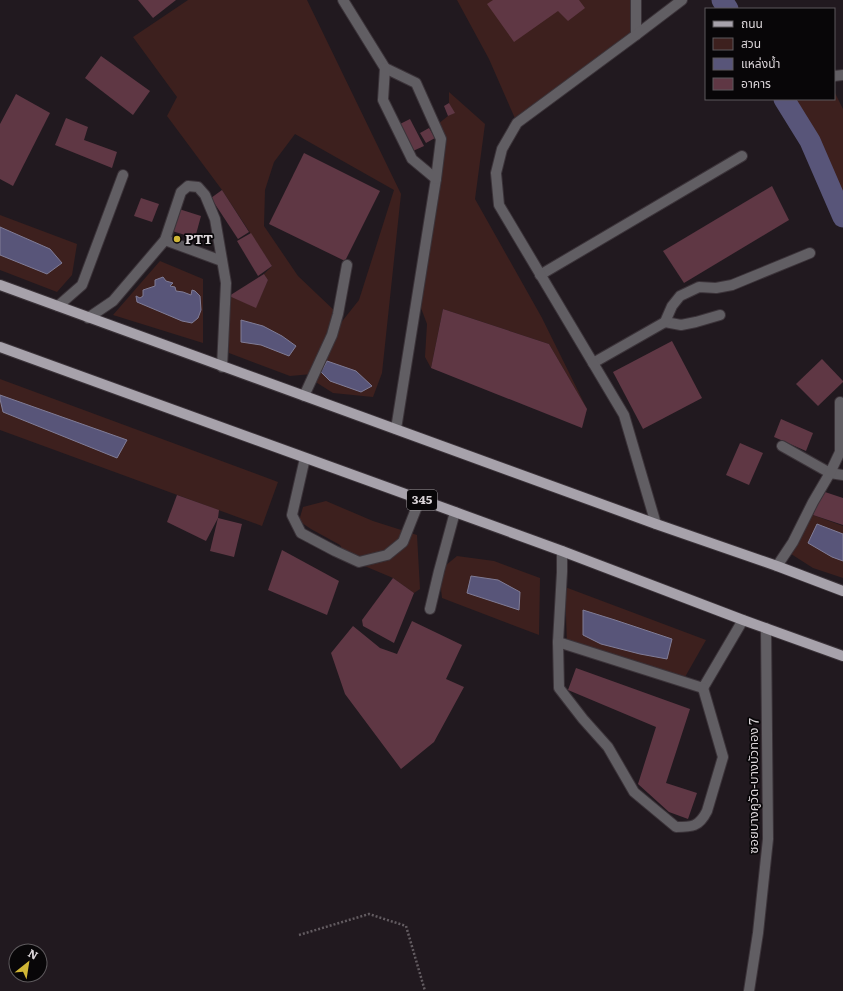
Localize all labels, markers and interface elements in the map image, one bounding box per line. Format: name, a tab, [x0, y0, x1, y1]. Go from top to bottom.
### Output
legend	[705, 8, 835, 100]
text: ถนน	[741, 14, 763, 32]
text: สวน	[741, 34, 761, 52]
text: แหล่งน้ำ	[741, 54, 780, 72]
text: อาคาร	[741, 74, 771, 92]
place label: PTT	[185, 229, 213, 248]
marker: PTT	[172, 234, 182, 244]
road number: 345	[407, 490, 437, 510]
street label: ซอยบางคูวัด-บางบัวทอง 7	[743, 718, 762, 854]
north arrow	[8, 943, 48, 983]
text: N	[26, 944, 41, 963]

